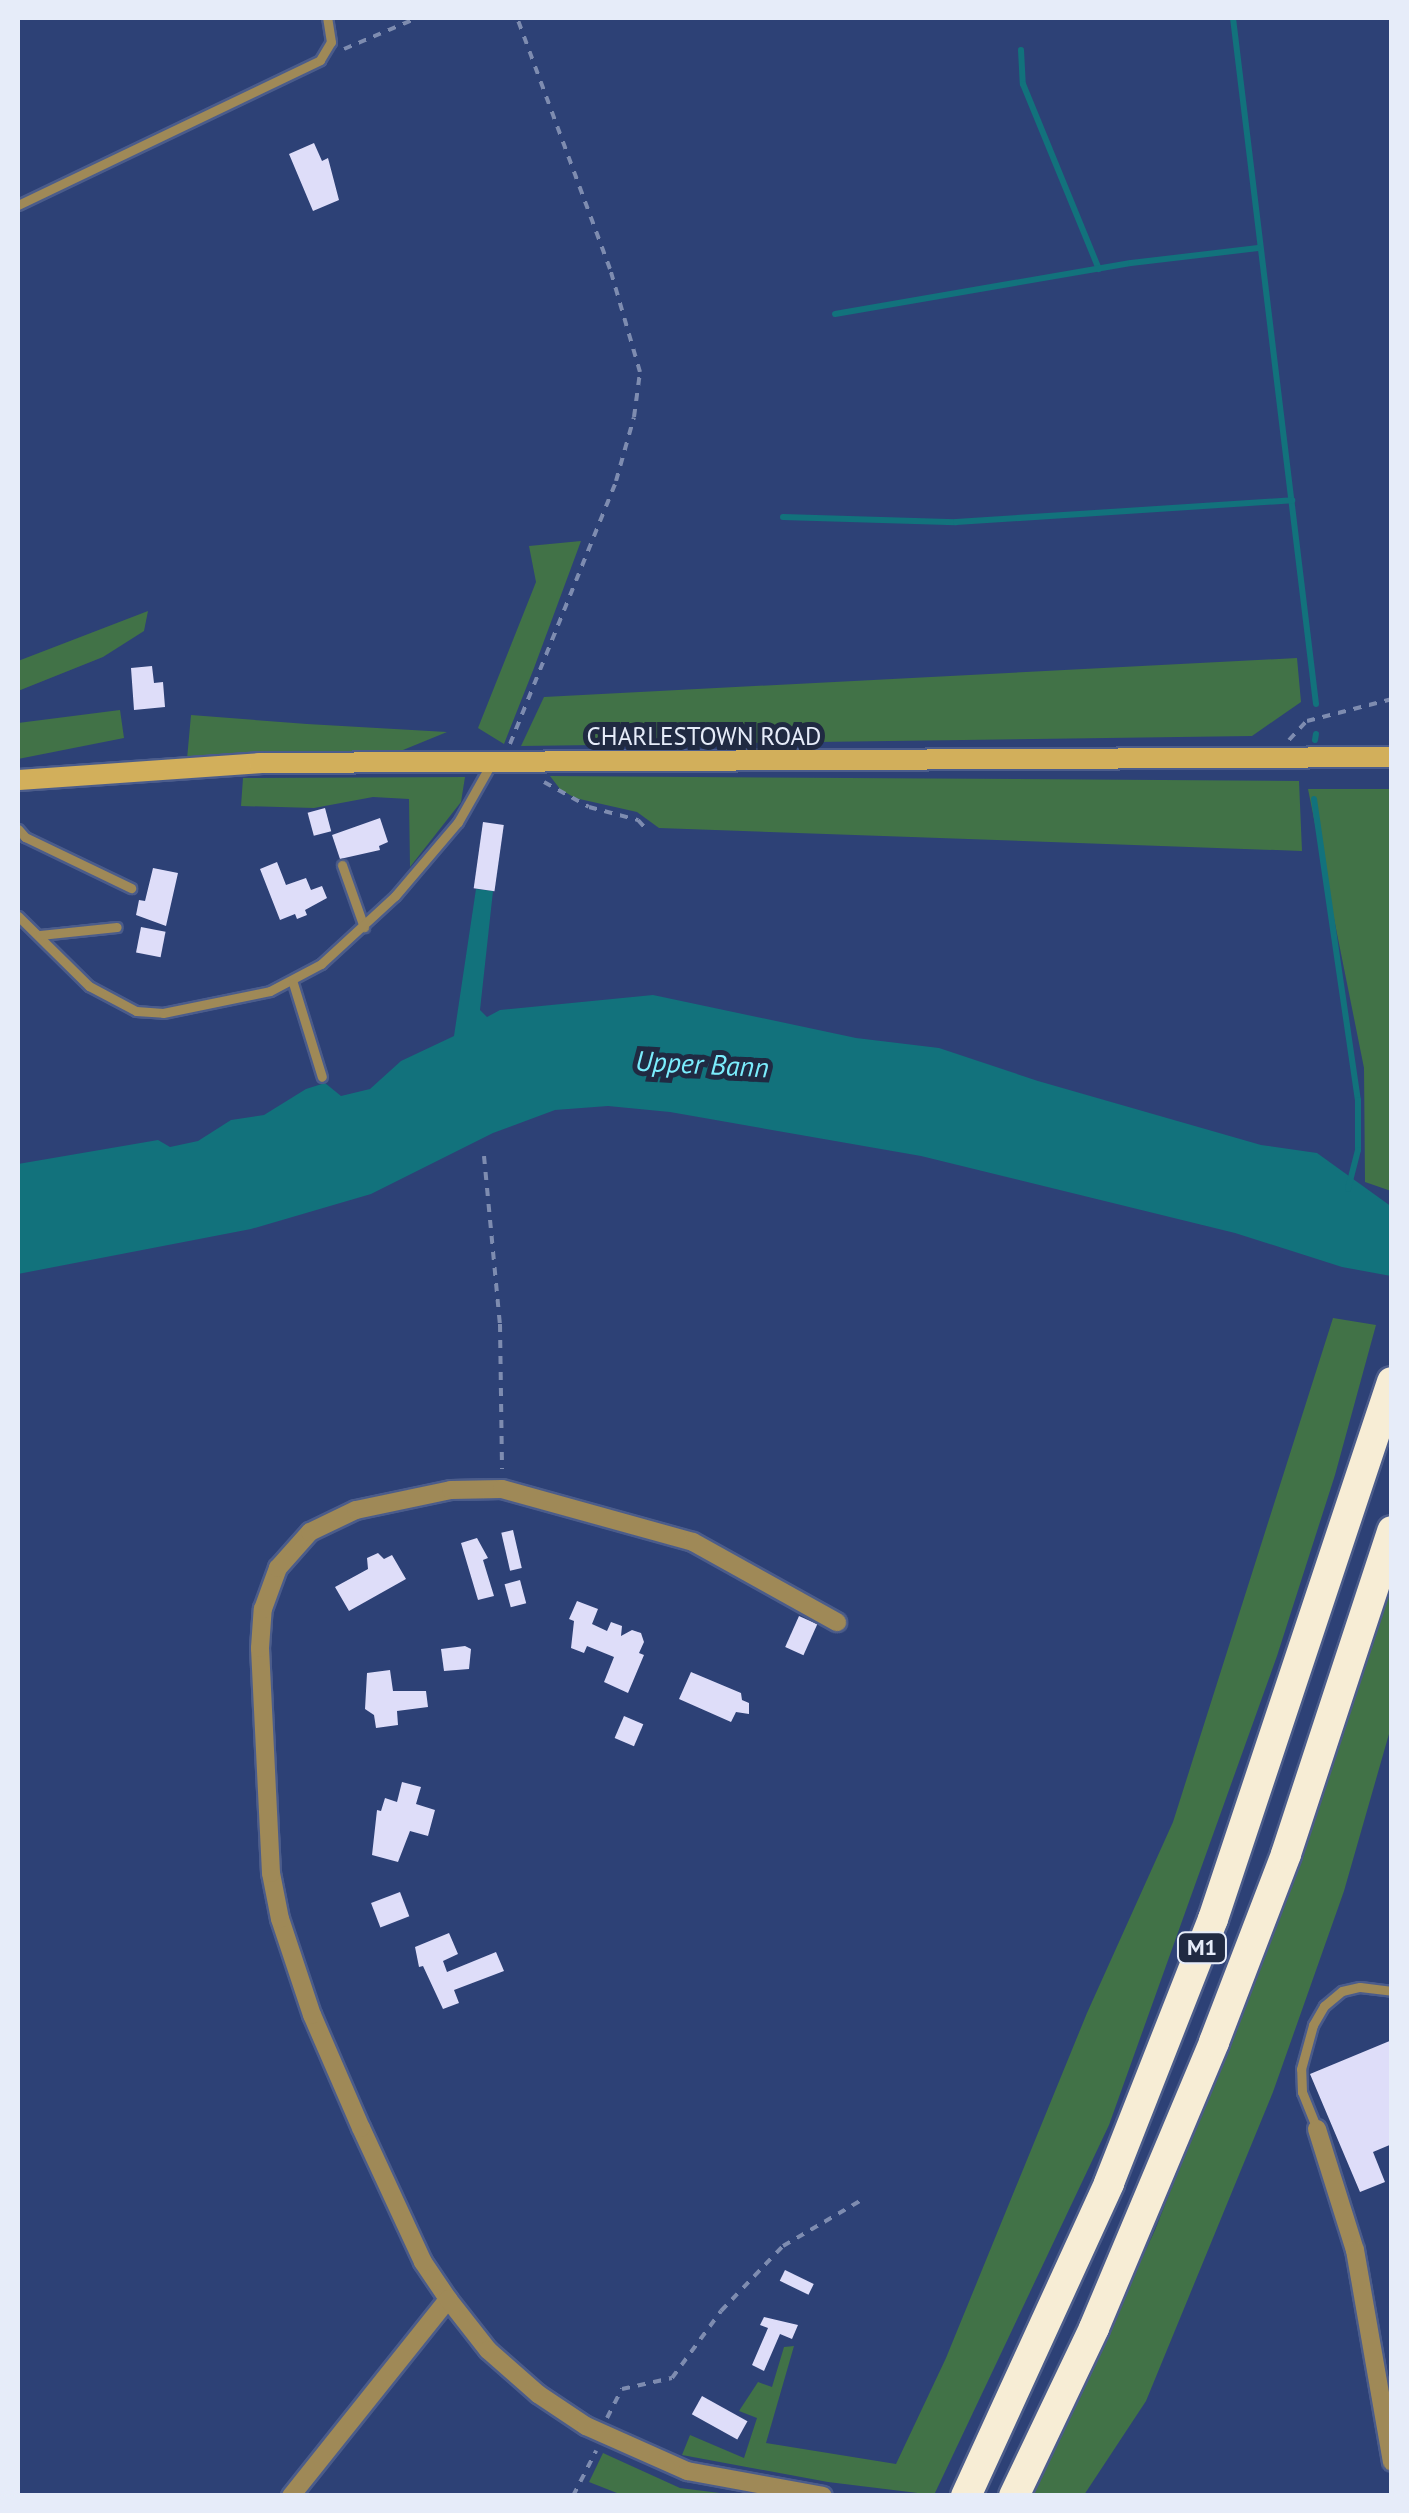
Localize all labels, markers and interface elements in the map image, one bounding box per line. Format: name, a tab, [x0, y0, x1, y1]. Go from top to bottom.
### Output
street label: CHARLESTOWN ROAD	[587, 721, 821, 751]
water label: Upper Bann	[634, 1044, 770, 1084]
road number: M1	[1174, 1931, 1230, 1965]

